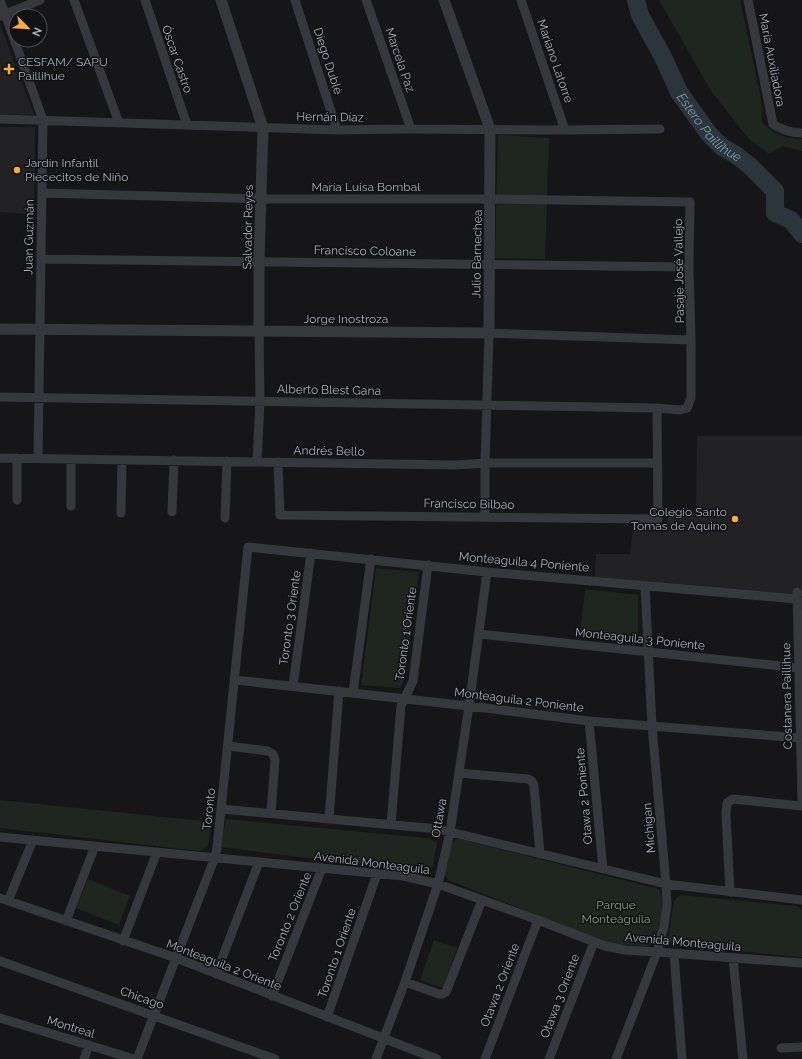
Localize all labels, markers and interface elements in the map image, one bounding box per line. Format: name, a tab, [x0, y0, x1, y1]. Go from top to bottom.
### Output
north arrow	[8, 8, 48, 48]
street label: María Auxiliadora	[756, 12, 788, 108]
street label: Mariano Latorre	[534, 17, 576, 105]
street label: Óscar Castro	[159, 23, 195, 95]
text: N	[29, 25, 44, 38]
street label: Diego Dublé	[311, 26, 345, 96]
street label: Marcela Paz	[382, 26, 418, 94]
place label: CESFAM/ SAPU Paillihue	[18, 55, 108, 83]
marker: CESFAM/ SAPU Paillihue	[3, 63, 15, 75]
water label: Estero Paillihue	[674, 90, 745, 165]
street label: Hernán Díaz	[296, 109, 364, 125]
place label: Jardín Infantil Piececitos de Niño	[25, 156, 128, 184]
marker: Jardín Infantil Piececitos de Niño	[12, 165, 22, 175]
street label: María Luisa Bombal	[312, 180, 421, 194]
street label: Salvador Reyes	[240, 184, 256, 270]
street label: Juan Guzmán	[21, 199, 37, 275]
street label: Julio Barnechea	[469, 209, 485, 299]
street label: Pasaje José Vallejo	[671, 219, 687, 323]
street label: Francisco Coloane	[314, 243, 416, 259]
street label: Jorge Inostroza	[304, 312, 388, 326]
street label: Alberto Blest Gana	[277, 382, 381, 398]
street label: Andrés Bello	[293, 443, 365, 459]
street label: Francisco Bilbao	[423, 496, 515, 512]
place label: Colegio Santo Tomas de Aquino	[631, 505, 727, 533]
marker: Colegio Santo Tomas de Aquino	[730, 514, 740, 524]
street label: Monteaguila 4 Poniente	[458, 549, 590, 575]
street label: Toronto 3 Oriente	[276, 570, 304, 666]
street label: Toronto 1 Oriente	[393, 586, 419, 682]
street label: Monteaguila 3 Poniente	[574, 625, 706, 653]
street label: Costanera Paillihue	[779, 643, 795, 749]
street label: Monteaguila 2 Poniente	[453, 685, 585, 715]
street label: Otawa 2 Poniente	[573, 747, 595, 845]
street label: Toronto	[200, 787, 218, 831]
street label: Ottawa	[429, 797, 449, 839]
street label: Michigan	[640, 802, 658, 854]
street label: Avenida Monteaguila	[313, 849, 431, 877]
street label: Toronto 2 Oriente	[266, 870, 314, 964]
park label: Parque Monteáguila	[582, 898, 650, 926]
street label: Toronto 1 Oriente	[315, 906, 359, 1000]
street label: Avenida Monteaguila	[624, 930, 742, 954]
street label: Monteaguila 2 Oriente	[165, 937, 283, 993]
street label: Otawa 2 Oriente	[478, 941, 522, 1029]
street label: Otawa 3 Oriente	[538, 952, 582, 1040]
street label: Chicago	[118, 984, 166, 1012]
street label: Montreal	[45, 1013, 97, 1041]

